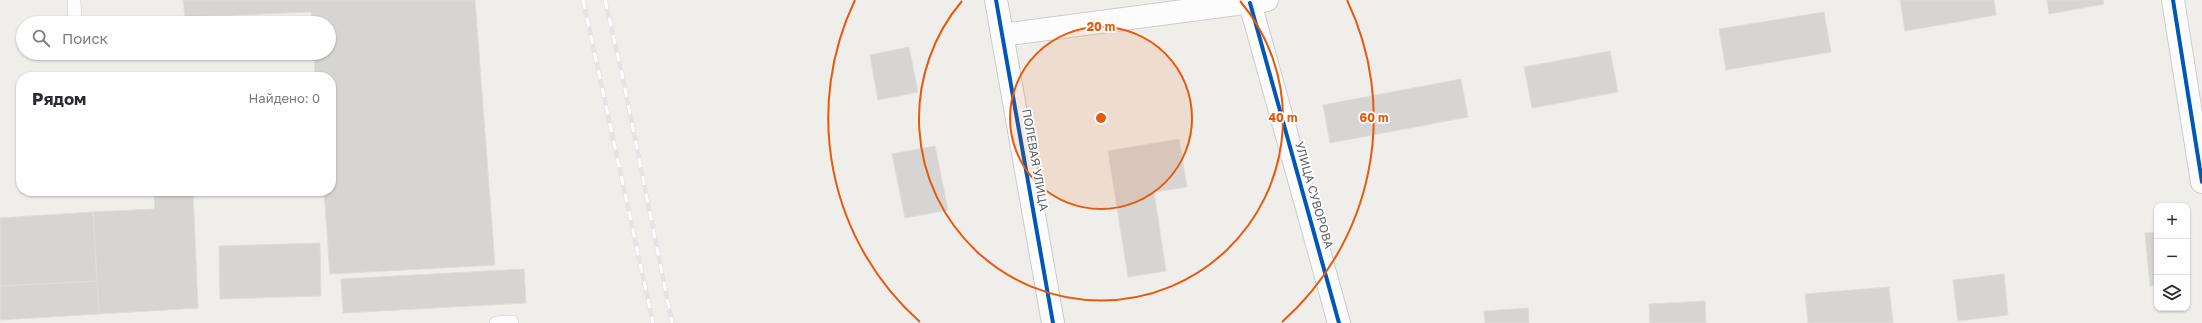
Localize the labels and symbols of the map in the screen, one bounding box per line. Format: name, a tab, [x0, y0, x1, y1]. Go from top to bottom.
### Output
text: 20 m	[1087, 19, 1115, 34]
street label: ПОЛЕВАЯ УЛИЦА	[1019, 108, 1052, 212]
text: 40 m	[1269, 110, 1297, 125]
text: 60 m	[1360, 110, 1388, 125]
centre of rings	[1094, 111, 1108, 125]
street label: УЛИЦА СУВОРОВА	[1292, 140, 1337, 250]

